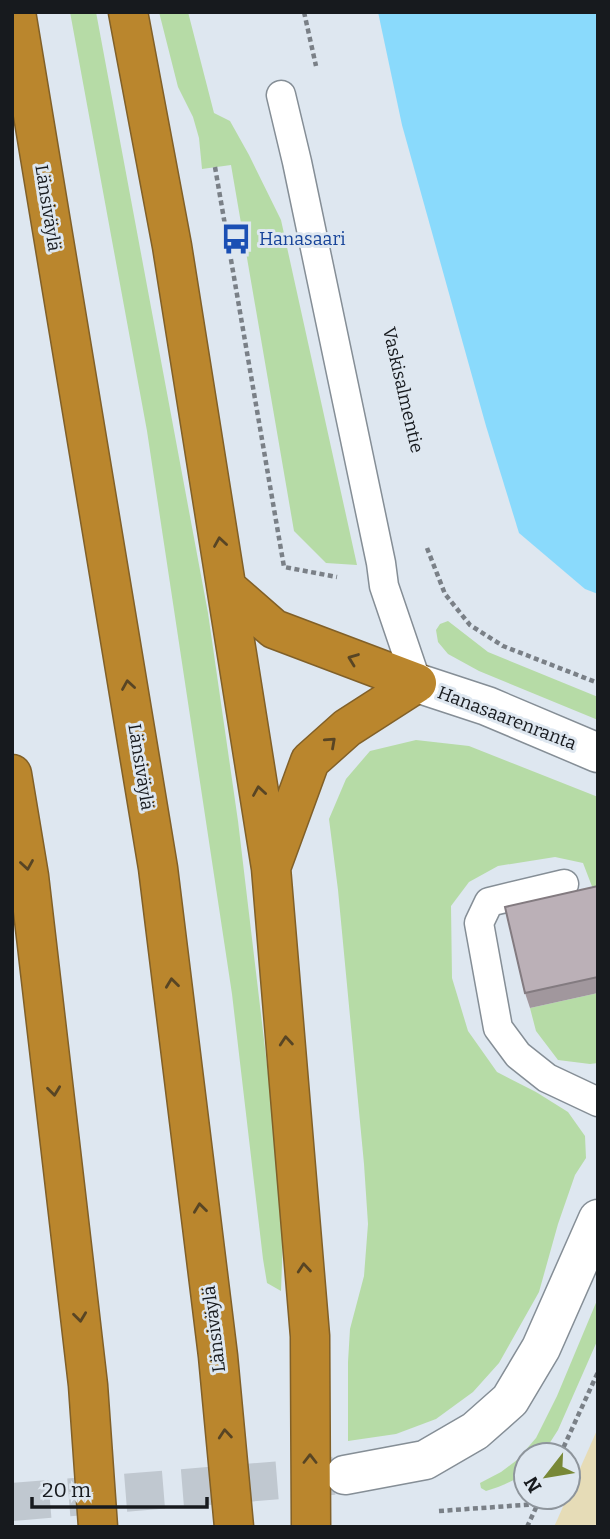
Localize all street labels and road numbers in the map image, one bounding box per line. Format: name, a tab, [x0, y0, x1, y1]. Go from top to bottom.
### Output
street label: Länsiväylä	[30, 163, 66, 253]
street label: Vaskisalmentie	[378, 325, 428, 455]
street label: Hanasaarenranta	[434, 681, 580, 755]
street label: Länsiväylä	[123, 722, 159, 812]
street label: Länsiväylä	[198, 1284, 230, 1374]

